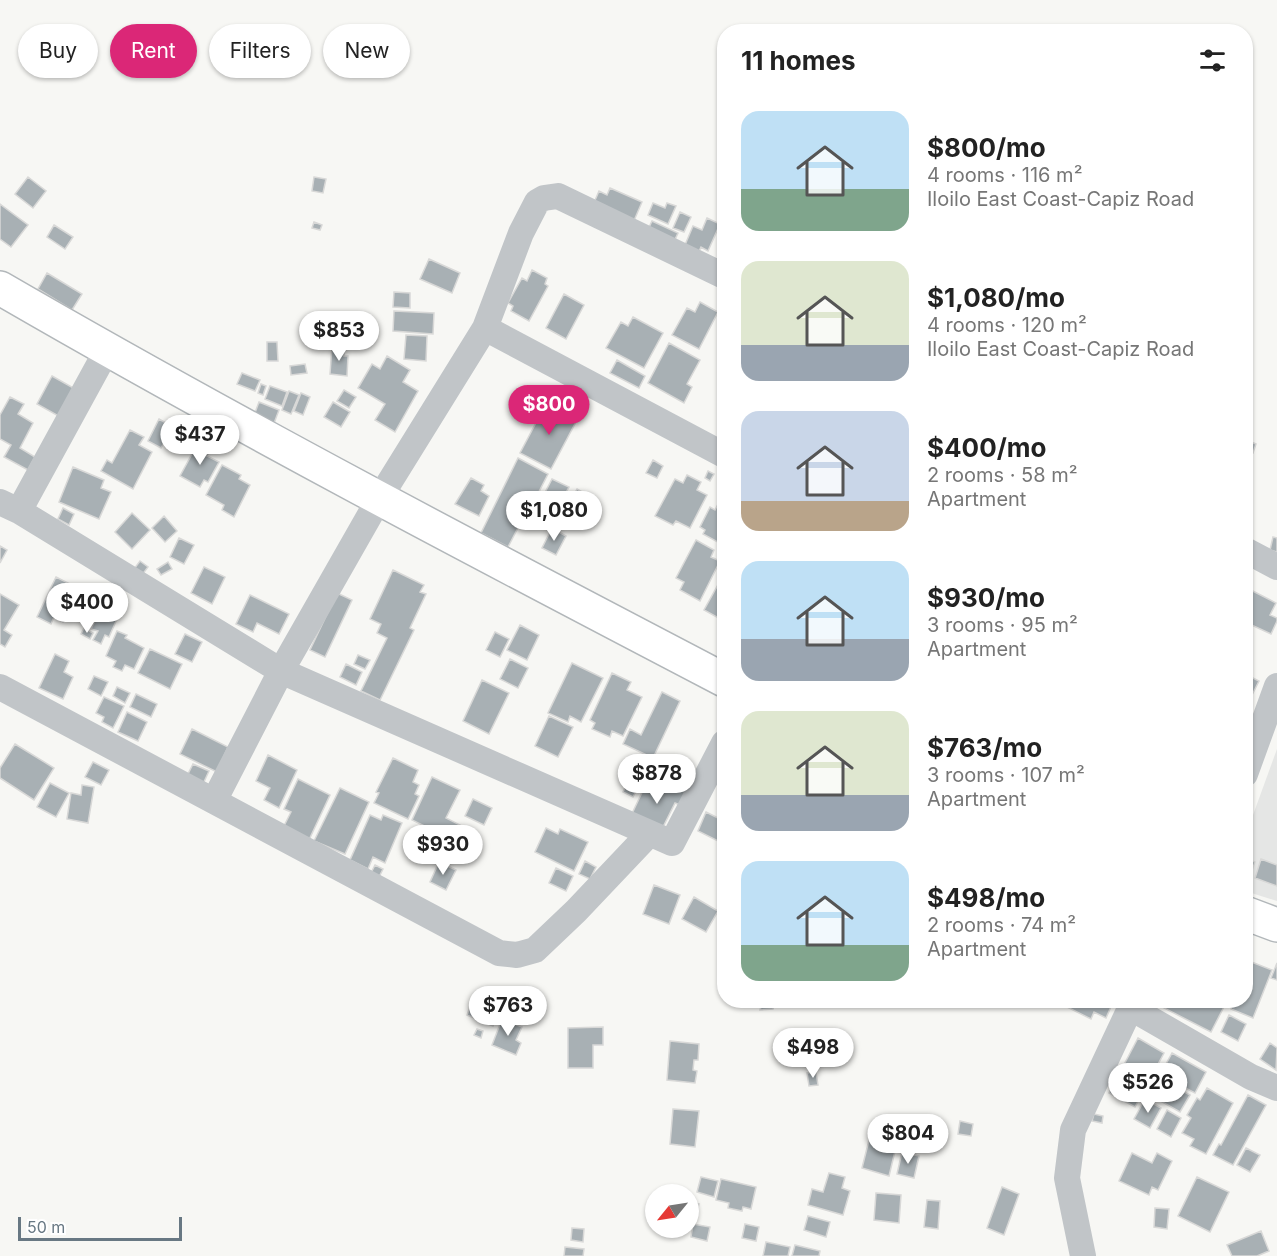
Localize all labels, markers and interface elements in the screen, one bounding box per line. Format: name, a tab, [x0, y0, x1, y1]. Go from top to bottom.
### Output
chip: Buy	[18, 24, 98, 78]
chip: Rent	[110, 24, 197, 78]
chip: Filters	[209, 24, 311, 78]
chip: New	[323, 24, 410, 78]
icon: filters	[1196, 44, 1229, 77]
text: 11 homes	[741, 45, 856, 76]
text: $800/mo	[927, 132, 1046, 163]
icon: home	[789, 135, 861, 207]
text: 4 rooms · 116 m²	[927, 163, 1082, 187]
text: Iloilo East Coast-Capiz Road	[927, 187, 1194, 211]
text: $1,080/mo	[927, 282, 1065, 313]
icon: home	[789, 285, 861, 357]
pin: $853	[303, 311, 375, 362]
text: 4 rooms · 120 m²	[927, 313, 1087, 337]
text: $853	[313, 318, 365, 342]
text: Iloilo East Coast-Capiz Road	[927, 337, 1194, 361]
pin: $800	[513, 385, 585, 436]
text: $800	[522, 392, 576, 416]
pin: $437	[164, 415, 236, 466]
text: $437	[174, 422, 226, 446]
text: $400/mo	[927, 432, 1046, 463]
icon: home	[789, 435, 861, 507]
text: 2 rooms · 58 m²	[927, 463, 1078, 487]
text: Apartment	[927, 487, 1026, 511]
pin: $1,080	[505, 491, 603, 542]
text: $1,080	[520, 498, 588, 522]
text: $930/mo	[927, 582, 1045, 613]
pin: $400	[51, 583, 123, 634]
icon: home	[789, 585, 861, 657]
text: $400	[60, 590, 114, 614]
text: 3 rooms · 95 m²	[927, 613, 1078, 637]
text: Apartment	[927, 637, 1026, 661]
text: $763/mo	[927, 732, 1042, 763]
icon: home	[789, 735, 861, 807]
pin: $878	[621, 754, 693, 805]
text: $878	[632, 761, 682, 785]
text: 3 rooms · 107 m²	[927, 763, 1085, 787]
text: Apartment	[927, 787, 1026, 811]
pin: $930	[407, 825, 479, 876]
text: $930	[417, 832, 469, 856]
text: $498/mo	[927, 882, 1045, 913]
icon: home	[789, 885, 861, 957]
text: 2 rooms · 74 m²	[927, 913, 1076, 937]
text: Apartment	[927, 937, 1026, 961]
pin: $763	[472, 986, 544, 1037]
text: $763	[483, 993, 533, 1017]
pin: $498	[777, 1028, 849, 1079]
text: $498	[787, 1035, 839, 1059]
pin: $526	[1112, 1063, 1184, 1114]
text: $526	[1122, 1070, 1174, 1094]
pin: $804	[872, 1114, 944, 1165]
text: $804	[881, 1121, 935, 1145]
north arrow	[645, 1184, 699, 1238]
map controls	[645, 1184, 699, 1238]
scale bar	[18, 1214, 182, 1242]
text: 50 m	[27, 1217, 65, 1237]

